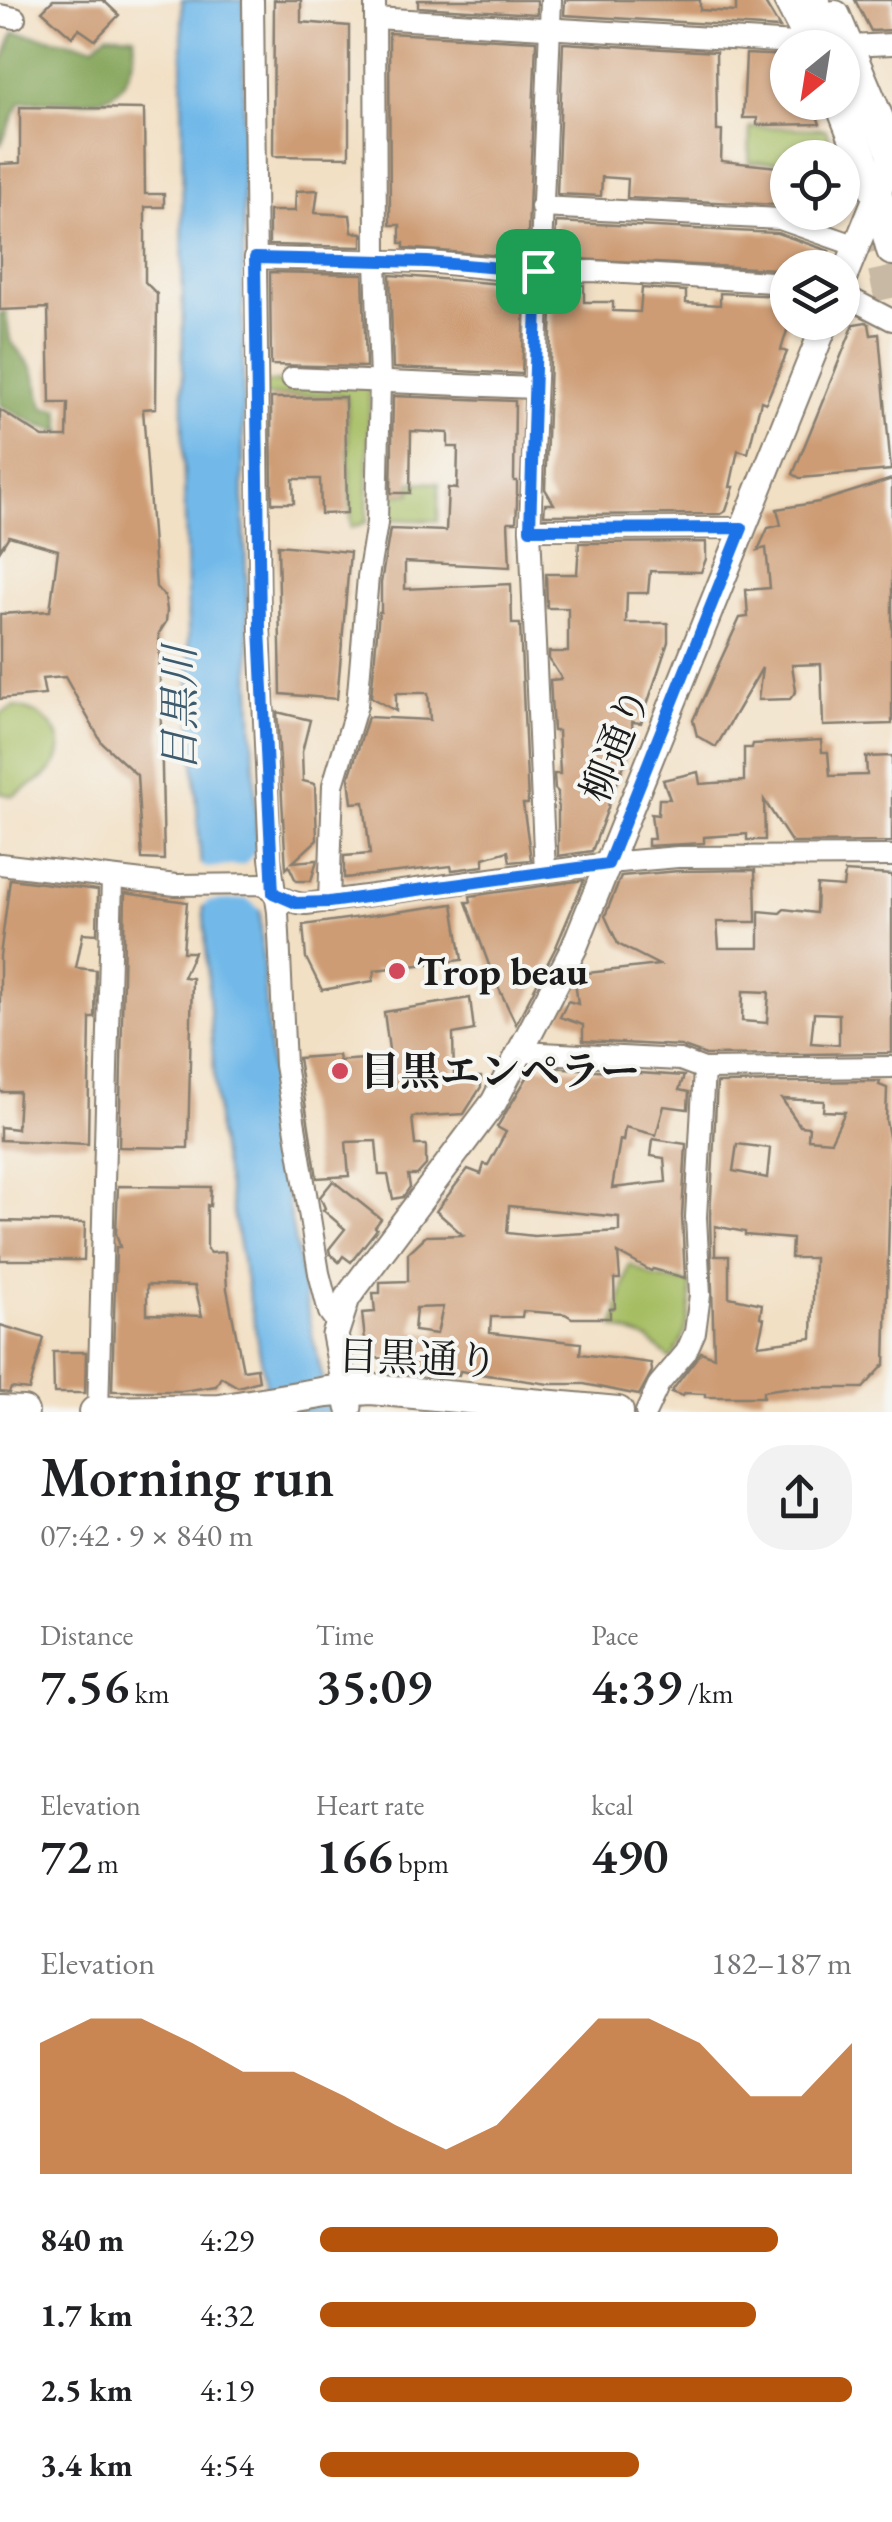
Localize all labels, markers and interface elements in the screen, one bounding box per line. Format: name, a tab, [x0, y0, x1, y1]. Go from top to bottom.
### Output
north arrow	[770, 30, 860, 120]
map controls	[770, 30, 860, 340]
button: locate	[770, 140, 860, 230]
pin	[496, 229, 581, 314]
icon: arrive	[511, 244, 566, 299]
button: layers	[770, 250, 860, 340]
water label: 目黒川	[152, 642, 207, 772]
street label: 柳通り	[568, 679, 662, 809]
place label: Trop beau	[417, 945, 588, 997]
marker: Trop beau	[386, 960, 408, 982]
place label: 目黒エンペラー	[360, 1045, 640, 1097]
marker: 目黒エンペラー	[329, 1060, 351, 1082]
street label: 目黒通り	[337, 1329, 499, 1387]
text: Morning run	[40, 1441, 334, 1512]
button: share	[747, 1445, 852, 1550]
text: 07:42 · 9 × 840 m	[40, 1514, 253, 1556]
text: Distance	[40, 1617, 134, 1653]
text: Time	[316, 1617, 374, 1653]
text: Pace	[591, 1617, 638, 1653]
text: 7.56	[40, 1653, 129, 1718]
text: 35:09	[316, 1653, 432, 1718]
text: 4:39	[591, 1653, 682, 1718]
text: km	[129, 1675, 170, 1711]
text: /km	[682, 1675, 734, 1711]
text: Elevation	[40, 1787, 141, 1823]
text: Heart rate	[316, 1787, 424, 1823]
text: kcal	[591, 1787, 633, 1823]
text: 72	[40, 1823, 91, 1888]
text: 166	[316, 1823, 393, 1888]
text: 490	[591, 1823, 668, 1888]
text: m	[91, 1845, 119, 1881]
text: bpm	[393, 1845, 449, 1881]
text: Elevation	[40, 1942, 155, 1984]
text: 182–187 m	[711, 1942, 852, 1984]
text: 840 m	[40, 2219, 124, 2261]
text: 4:29	[200, 2219, 254, 2261]
text: 1.7 km	[40, 2294, 133, 2336]
text: 4:32	[200, 2294, 254, 2336]
text: 2.5 km	[40, 2369, 133, 2411]
text: 4:19	[200, 2369, 254, 2411]
text: 3.4 km	[40, 2444, 133, 2486]
text: 4:54	[200, 2444, 254, 2486]

